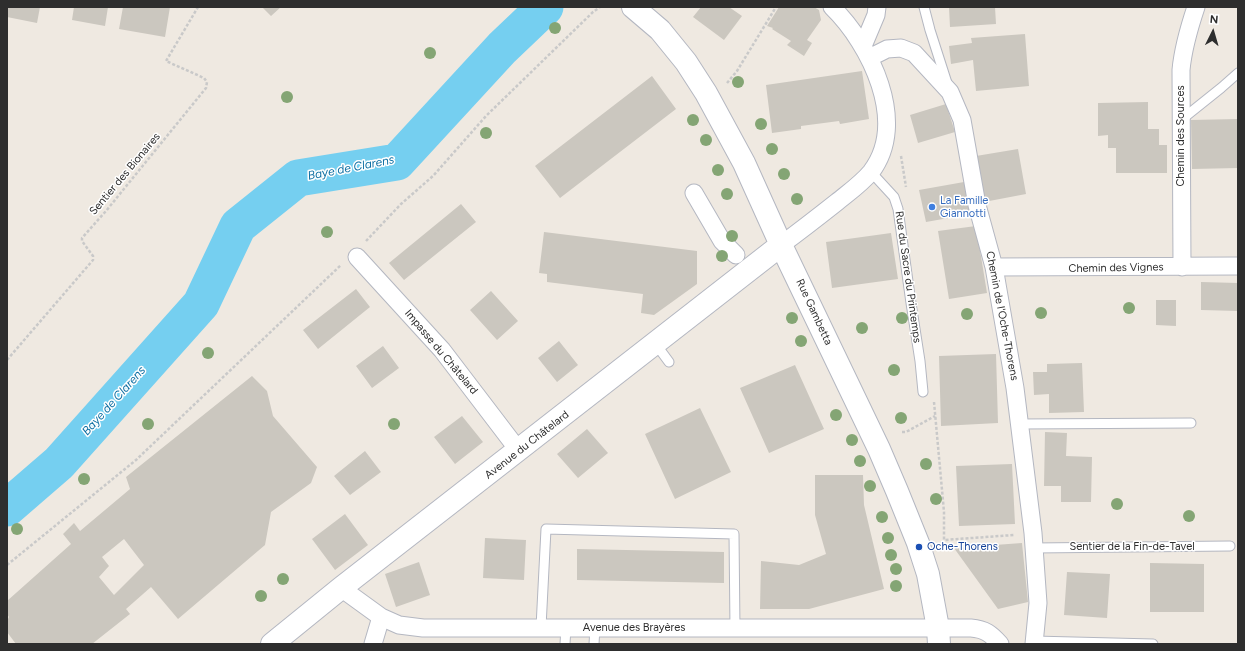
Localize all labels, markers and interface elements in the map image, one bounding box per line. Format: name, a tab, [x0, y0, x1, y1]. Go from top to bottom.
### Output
north arrow	[1193, 12, 1233, 52]
text: N	[1209, 13, 1219, 26]
street label: Chemin des Sources	[1174, 85, 1188, 187]
street label: Sentier des Bionaires	[87, 130, 163, 218]
water label: Baye de Clarens	[306, 153, 396, 183]
place label: La Famille Giannotti	[940, 194, 988, 220]
marker: La Famille Giannotti	[927, 202, 937, 212]
street label: Rue du Sacre du Printemps	[892, 210, 924, 344]
street label: Chemin de l'Oche-Thorens	[983, 250, 1021, 382]
street label: Chemin des Vignes	[1068, 261, 1164, 275]
street label: Rue Gambetta	[793, 277, 835, 347]
street label: Impasse du Châtelard	[402, 307, 480, 397]
water label: Baye de Clarens	[79, 363, 149, 439]
street label: Avenue du Châtelard	[482, 408, 572, 482]
place label: Oche-Thorens	[927, 540, 998, 554]
street label: Sentier de la Fin-de-Tavel	[1069, 540, 1195, 554]
marker: Oche-Thorens	[914, 542, 924, 552]
street label: Avenue des Brayères	[583, 621, 685, 635]

